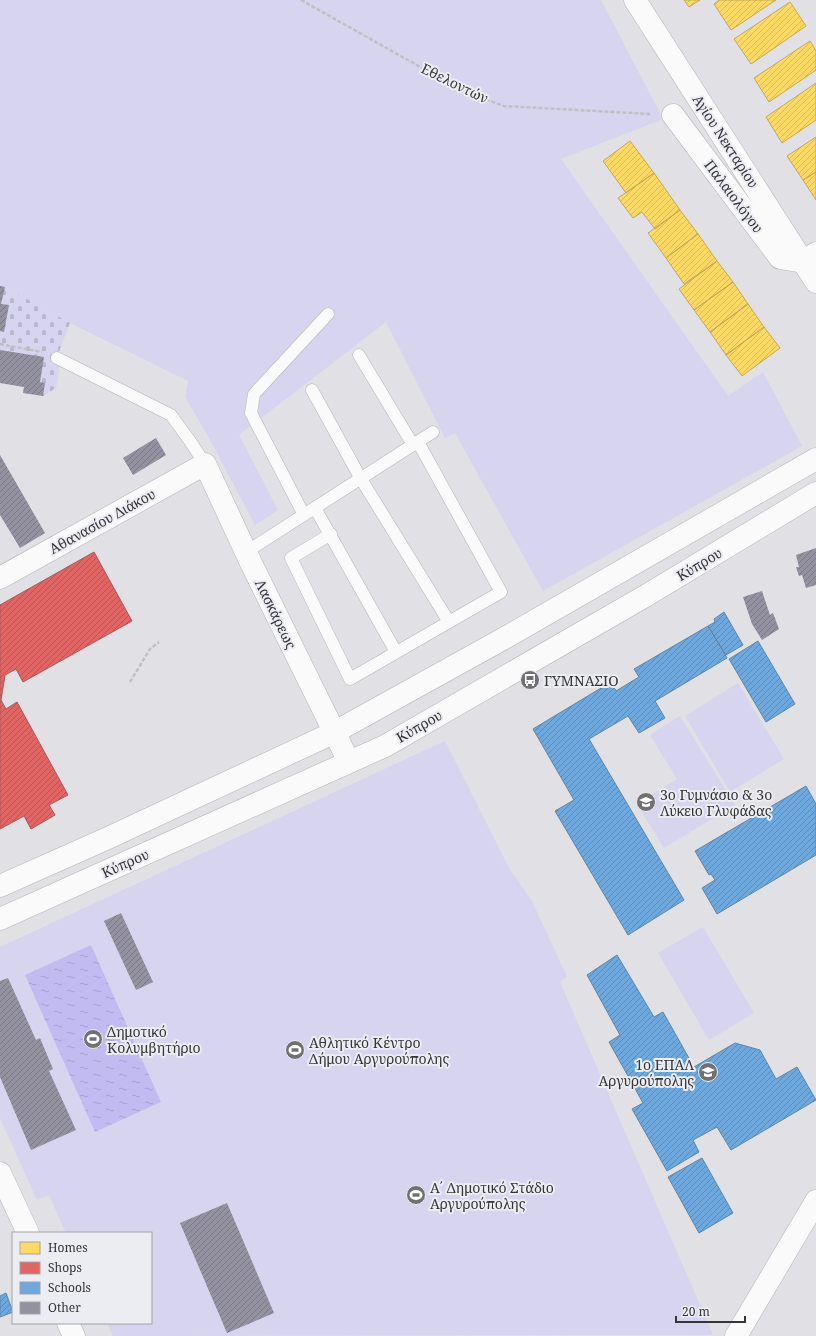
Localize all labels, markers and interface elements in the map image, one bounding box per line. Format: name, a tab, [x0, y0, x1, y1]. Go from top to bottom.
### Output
street label: Εθελοντών	[418, 59, 492, 107]
street label: Αγίου Νεκταρίου	[689, 91, 763, 191]
street label: Παλαιολόγου	[700, 156, 768, 236]
street label: Αθανασίου Διάκου	[46, 484, 158, 558]
street label: Κύπρου	[673, 543, 725, 585]
street label: Λασκάρεως	[251, 576, 301, 652]
bus stop icon: ΓΥΜΝΑΣΙΟ	[519, 669, 541, 691]
place label: ΓΥΜΝΑΣΙΟ	[544, 671, 619, 690]
street label: Κύπρου	[393, 705, 445, 747]
place label: 3ο Γυμνάσιο & 3ο Λύκειο Γλυφάδας	[660, 785, 772, 820]
school or university icon: 3ο Γυμνάσιο & 3ο Λύκειο Γλυφάδας	[635, 791, 657, 813]
street label: Κύπρου	[98, 844, 152, 882]
place label: Δημοτικό Κολυμβητήριο	[107, 1022, 201, 1057]
sports icon: Δημοτικό Κολυμβητήριο	[82, 1028, 104, 1050]
place label: Αθλητικό Κέντρο Δήμου Αργυρούπολης	[309, 1033, 449, 1068]
sports icon: Αθλητικό Κέντρο Δήμου Αργυρούπολης	[284, 1039, 306, 1061]
place label: 1o ΕΠΑΛ Αργυρούπολης	[599, 1055, 694, 1090]
school or university icon: 1o ΕΠΑΛ Αργυρούπολης	[697, 1061, 719, 1083]
place label: Α΄ Δημοτικό Στάδιο Αργυρούπολης	[430, 1178, 554, 1213]
sports icon: Α΄ Δημοτικό Στάδιο Αργυρούπολης	[405, 1184, 427, 1206]
legend	[12, 1232, 152, 1324]
text: Homes	[48, 1239, 88, 1256]
text: Shops	[48, 1259, 82, 1276]
text: Schools	[48, 1279, 91, 1296]
scale bar	[676, 1298, 745, 1324]
text: Other	[48, 1299, 81, 1316]
text: 20 m	[682, 1303, 710, 1320]

